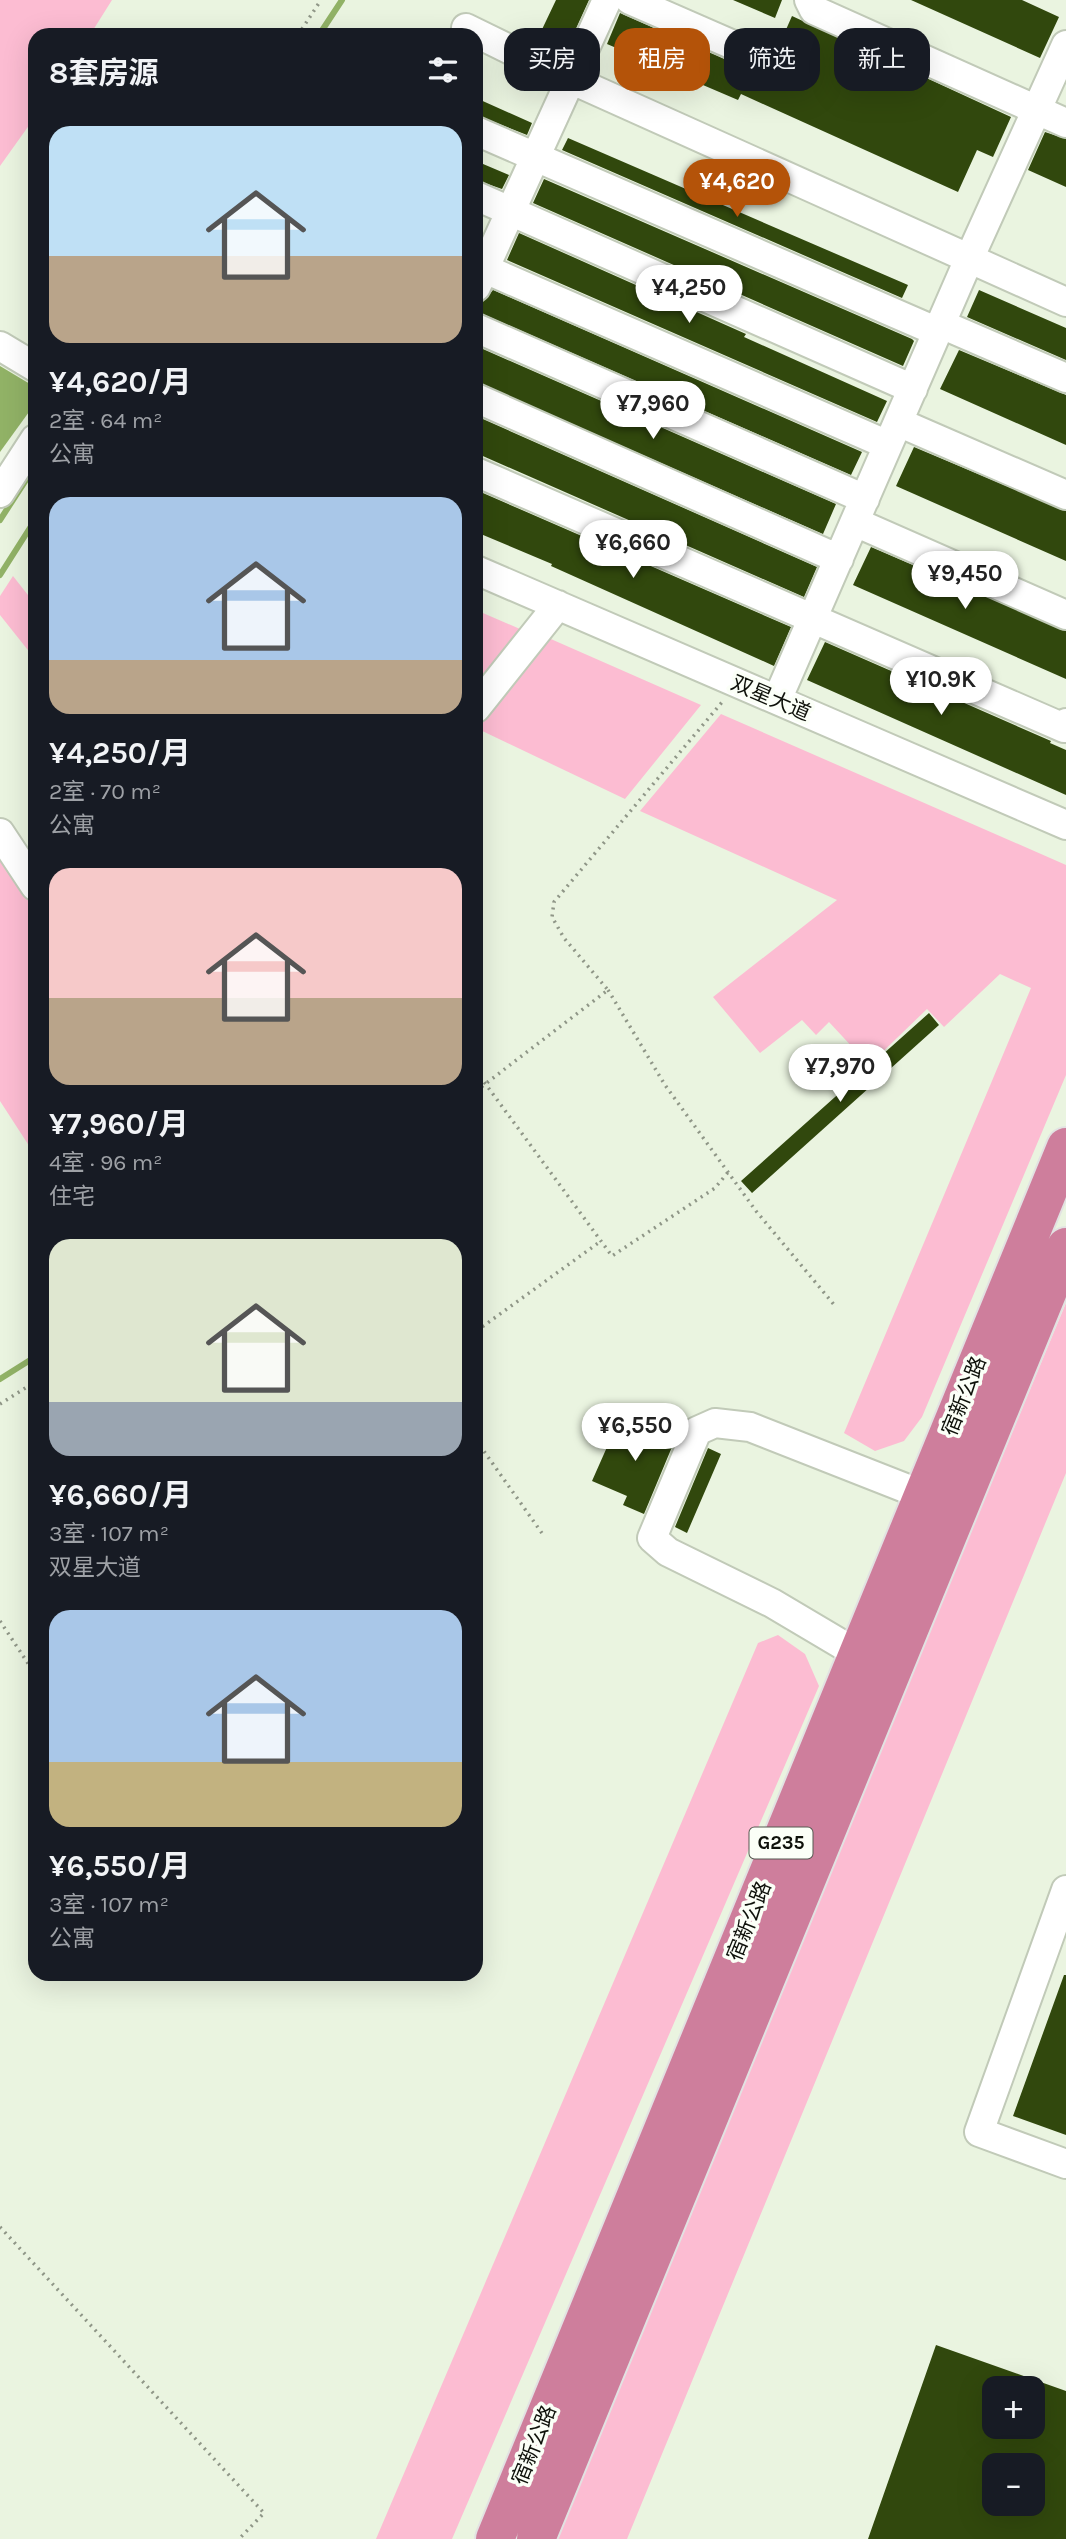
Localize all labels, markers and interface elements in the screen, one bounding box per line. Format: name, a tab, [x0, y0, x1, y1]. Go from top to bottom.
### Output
chip: 买房	[504, 28, 600, 91]
chip: 租房	[614, 28, 710, 91]
chip: 筛选	[724, 28, 820, 91]
chip: 新上	[834, 28, 930, 91]
icon: filters	[424, 51, 462, 89]
text: 8套房源	[49, 55, 158, 91]
pin: ¥4,620	[680, 160, 794, 219]
text: ¥4,620	[699, 168, 775, 195]
icon: home	[193, 172, 319, 298]
pin: ¥4,250	[632, 266, 746, 325]
text: ¥4,250	[652, 274, 726, 301]
text: ¥4,620/月	[49, 364, 192, 400]
pin: ¥7,960	[596, 382, 710, 441]
text: ¥7,960	[616, 390, 690, 417]
text: 2室 · 64 m²	[49, 407, 163, 434]
text: 公寓	[49, 441, 95, 468]
pin: ¥6,660	[576, 520, 690, 580]
text: ¥6,660	[595, 529, 671, 556]
icon: home	[193, 543, 319, 669]
pin: ¥9,450	[908, 552, 1022, 611]
text: ¥9,450	[928, 560, 1002, 587]
pin: ¥10.9K	[884, 658, 998, 717]
text: ¥10.9K	[906, 666, 976, 693]
street label: 双星大道	[728, 671, 814, 725]
text: ¥4,250/月	[49, 735, 191, 771]
text: 2室 · 70 m²	[49, 778, 161, 805]
text: 公寓	[49, 812, 95, 839]
icon: home	[193, 914, 319, 1040]
pin: ¥7,970	[783, 1044, 897, 1104]
text: ¥7,970	[805, 1053, 875, 1080]
text: ¥7,960/月	[49, 1106, 189, 1142]
text: 4室 · 96 m²	[49, 1149, 163, 1176]
text: 住宅	[49, 1183, 95, 1210]
icon: home	[193, 1285, 319, 1411]
street label: 宿新公路	[937, 1353, 991, 1439]
pin: ¥6,550	[578, 1404, 692, 1463]
text: ¥6,550	[598, 1412, 672, 1439]
text: ¥6,660/月	[49, 1477, 192, 1513]
text: 3室 · 107 m²	[49, 1520, 169, 1547]
text: 双星大道	[49, 1554, 141, 1581]
icon: home	[193, 1656, 319, 1782]
road number: G235	[750, 1828, 812, 1858]
text: ¥6,550/月	[49, 1848, 190, 1884]
street label: 宿新公路	[722, 1878, 776, 1964]
text: 3室 · 107 m²	[49, 1891, 169, 1918]
text: 公寓	[49, 1925, 95, 1952]
map controls	[982, 2376, 1045, 2516]
button: +	[982, 2376, 1045, 2439]
street label: 宿新公路	[507, 2402, 561, 2488]
button: −	[982, 2453, 1045, 2516]

